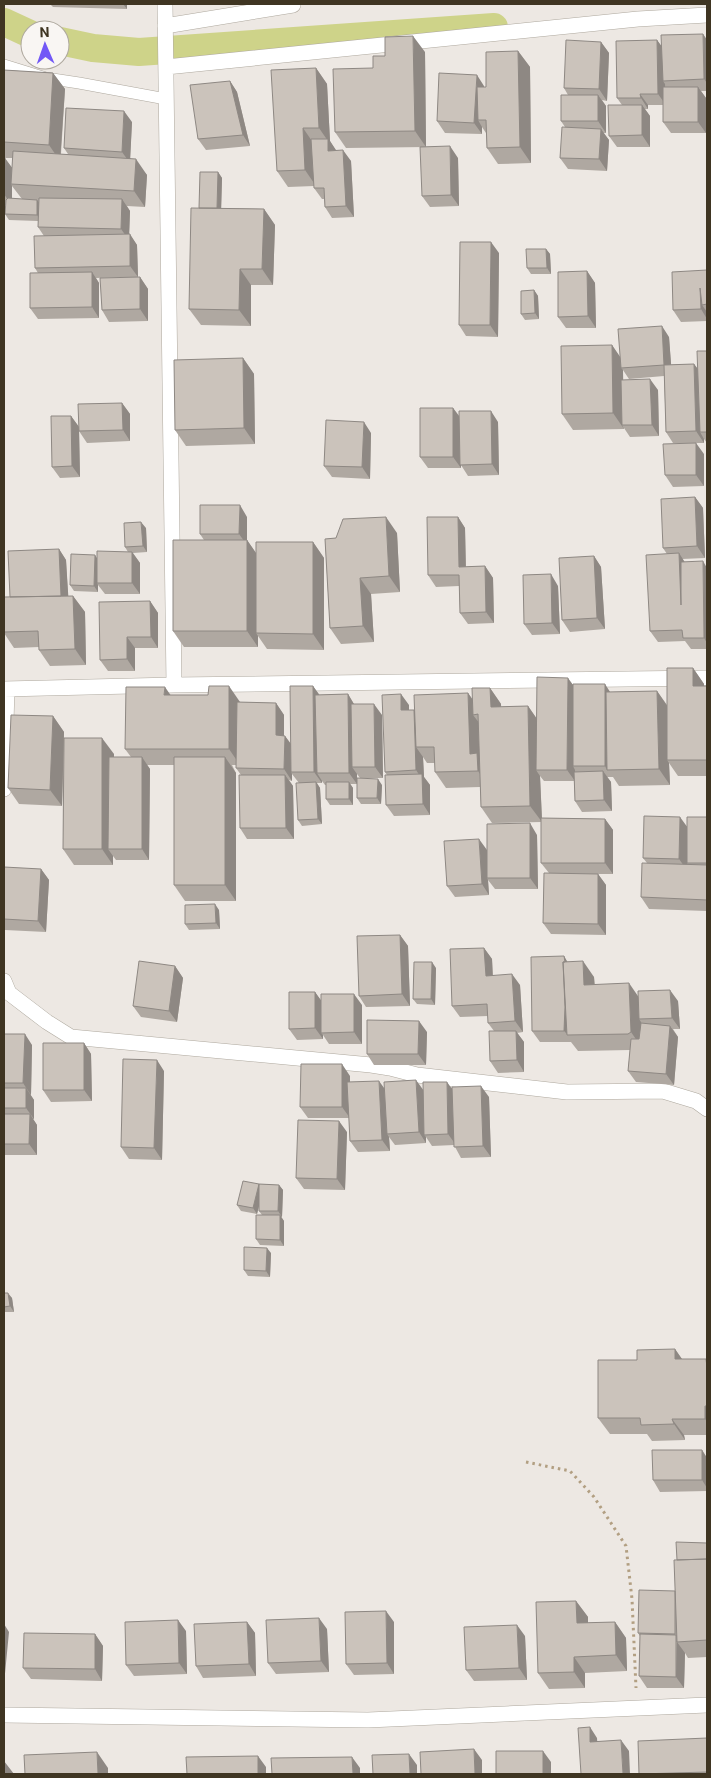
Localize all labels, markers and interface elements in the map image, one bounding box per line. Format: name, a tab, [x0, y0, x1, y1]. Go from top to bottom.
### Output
north arrow	[20, 20, 70, 70]
text: N	[39, 24, 50, 40]

